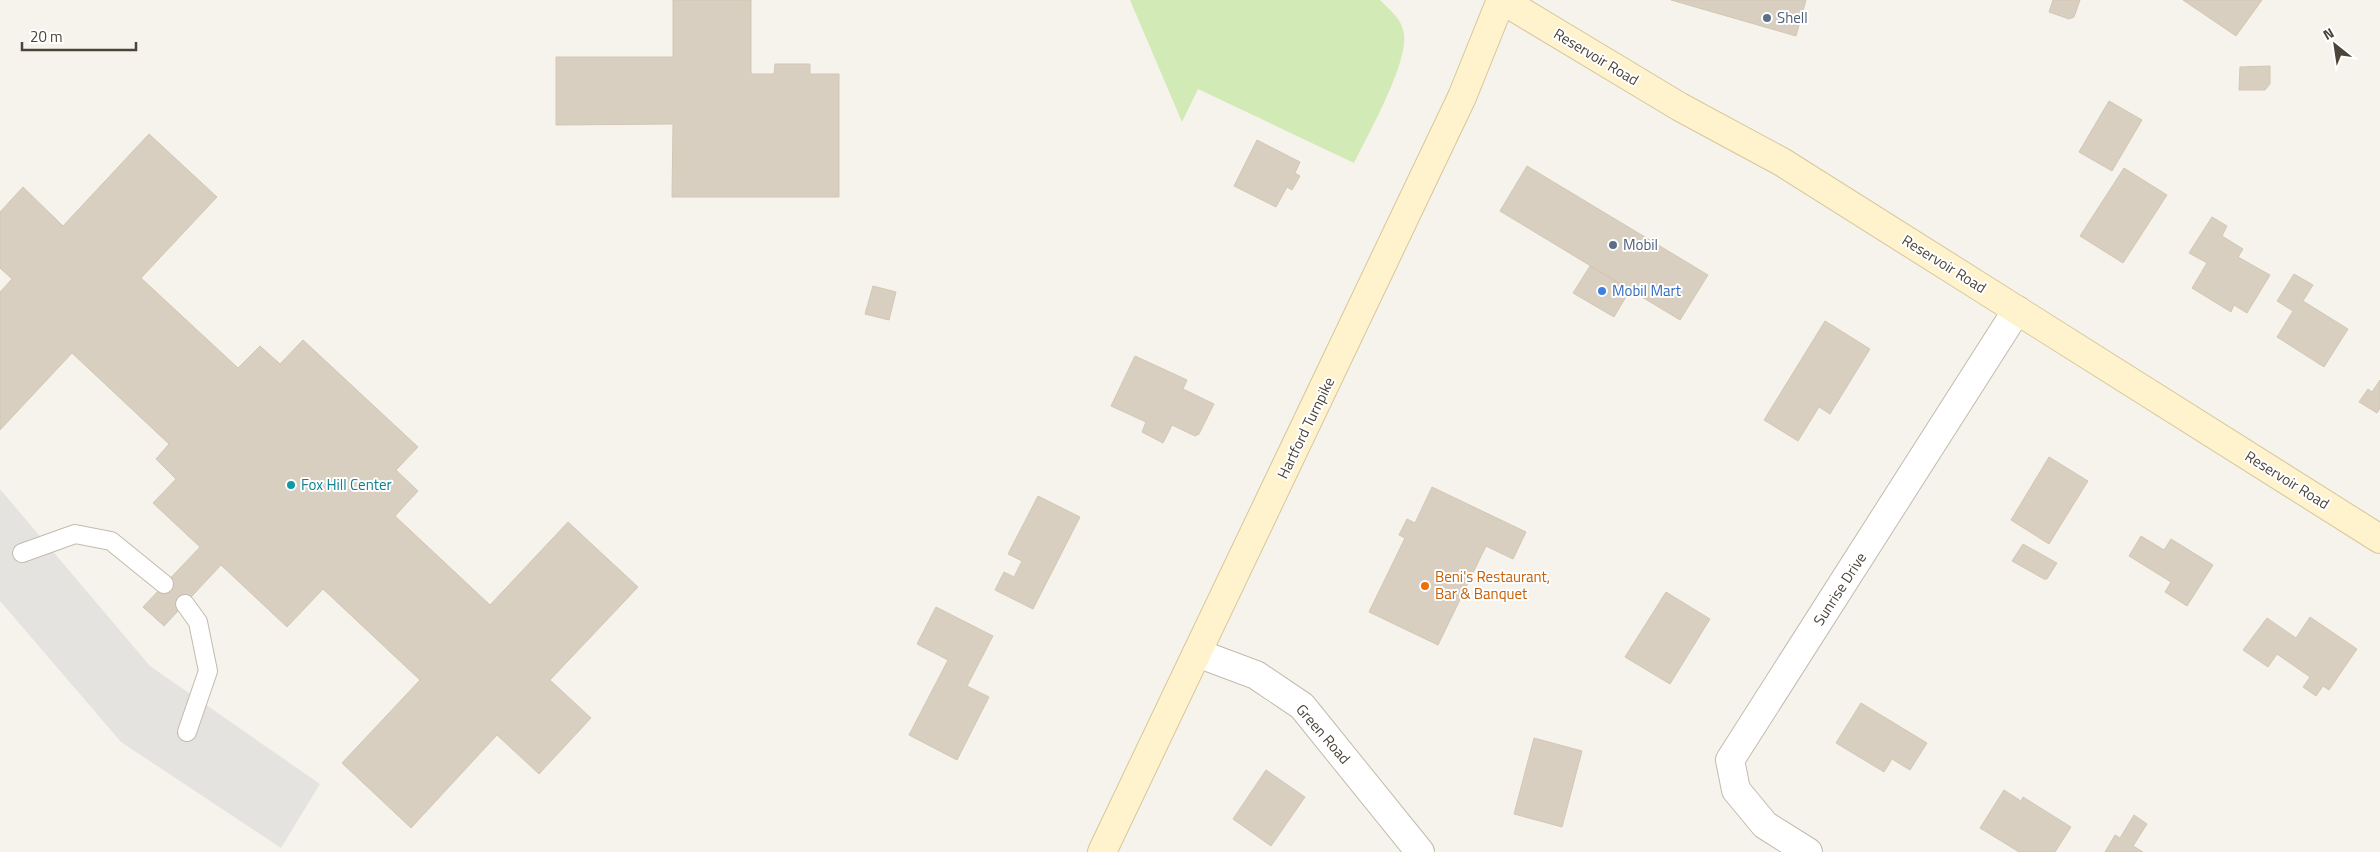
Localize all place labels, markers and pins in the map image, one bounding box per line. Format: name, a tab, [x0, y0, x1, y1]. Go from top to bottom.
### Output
place label: Shell	[1777, 6, 1808, 29]
marker: Shell	[1761, 12, 1773, 24]
place label: Mobil	[1623, 233, 1658, 256]
marker: Mobil	[1607, 239, 1619, 251]
place label: Mobil Mart	[1612, 279, 1682, 302]
marker: Mobil Mart	[1596, 285, 1608, 297]
place label: Fox Hill Center	[301, 473, 392, 496]
marker: Fox Hill Center	[285, 479, 297, 491]
place label: Beni's Restaurant, Bar & Banquet	[1435, 565, 1550, 605]
marker: Beni's Restaurant, Bar & Banquet	[1419, 580, 1431, 592]

